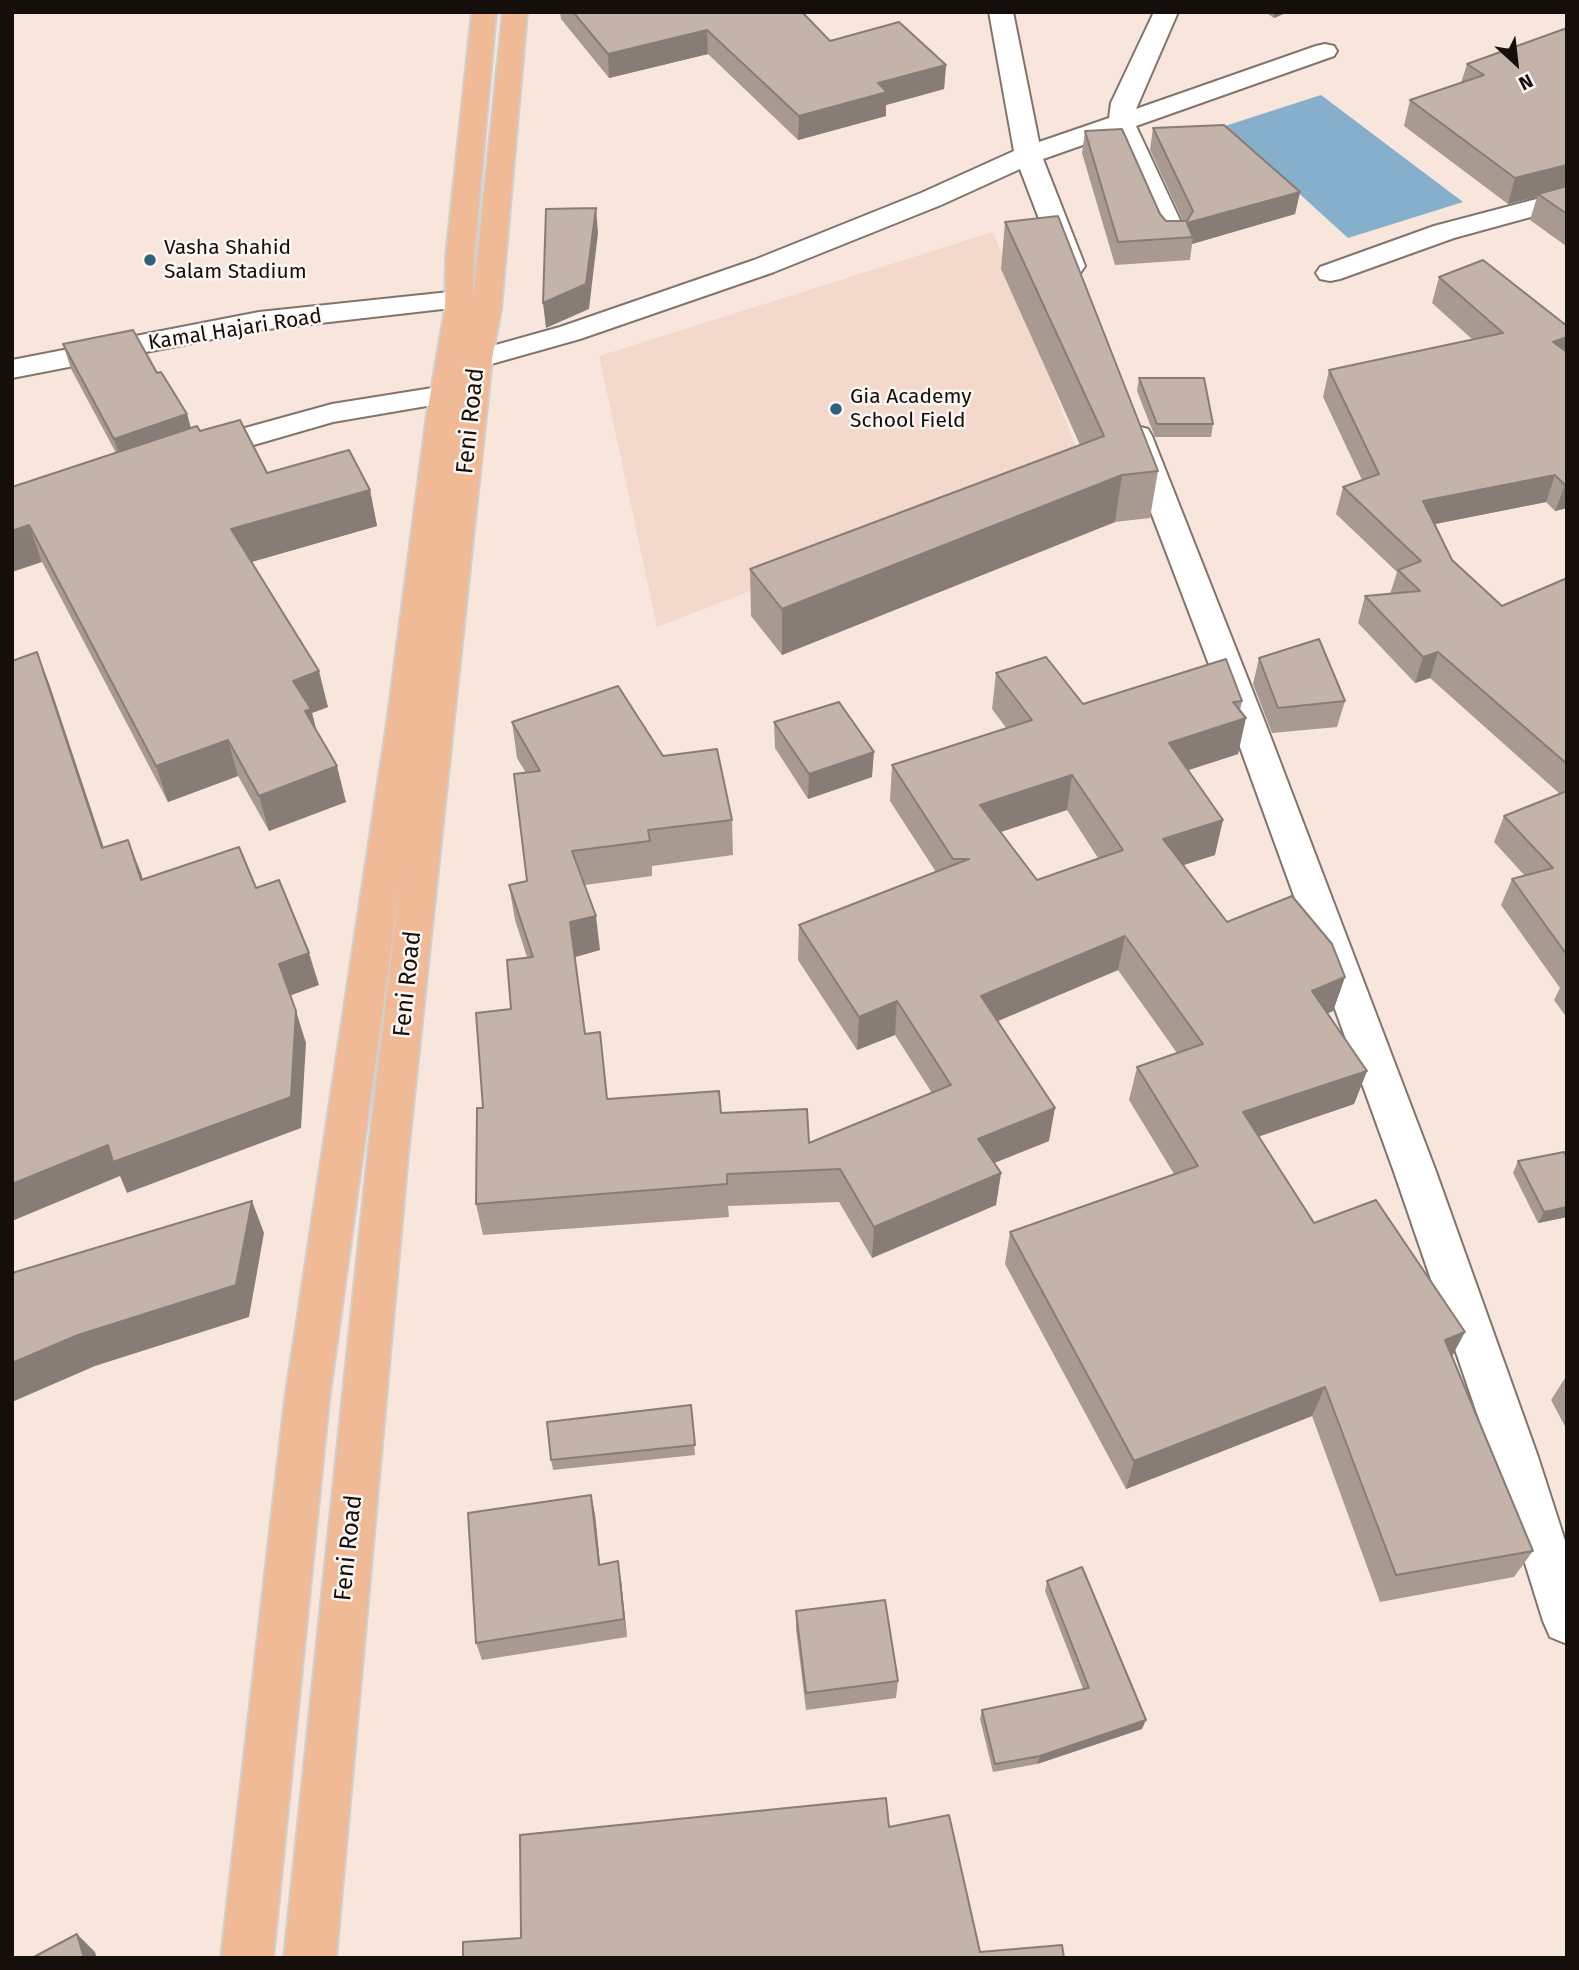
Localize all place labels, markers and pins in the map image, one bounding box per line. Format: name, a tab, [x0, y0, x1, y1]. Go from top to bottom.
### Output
place label: Vasha Shahid Salam Stadium	[164, 235, 307, 285]
marker: Vasha Shahid Salam Stadium	[142, 252, 158, 268]
place label: Gia Academy School Field	[850, 384, 972, 434]
marker: Gia Academy School Field	[828, 401, 844, 417]

